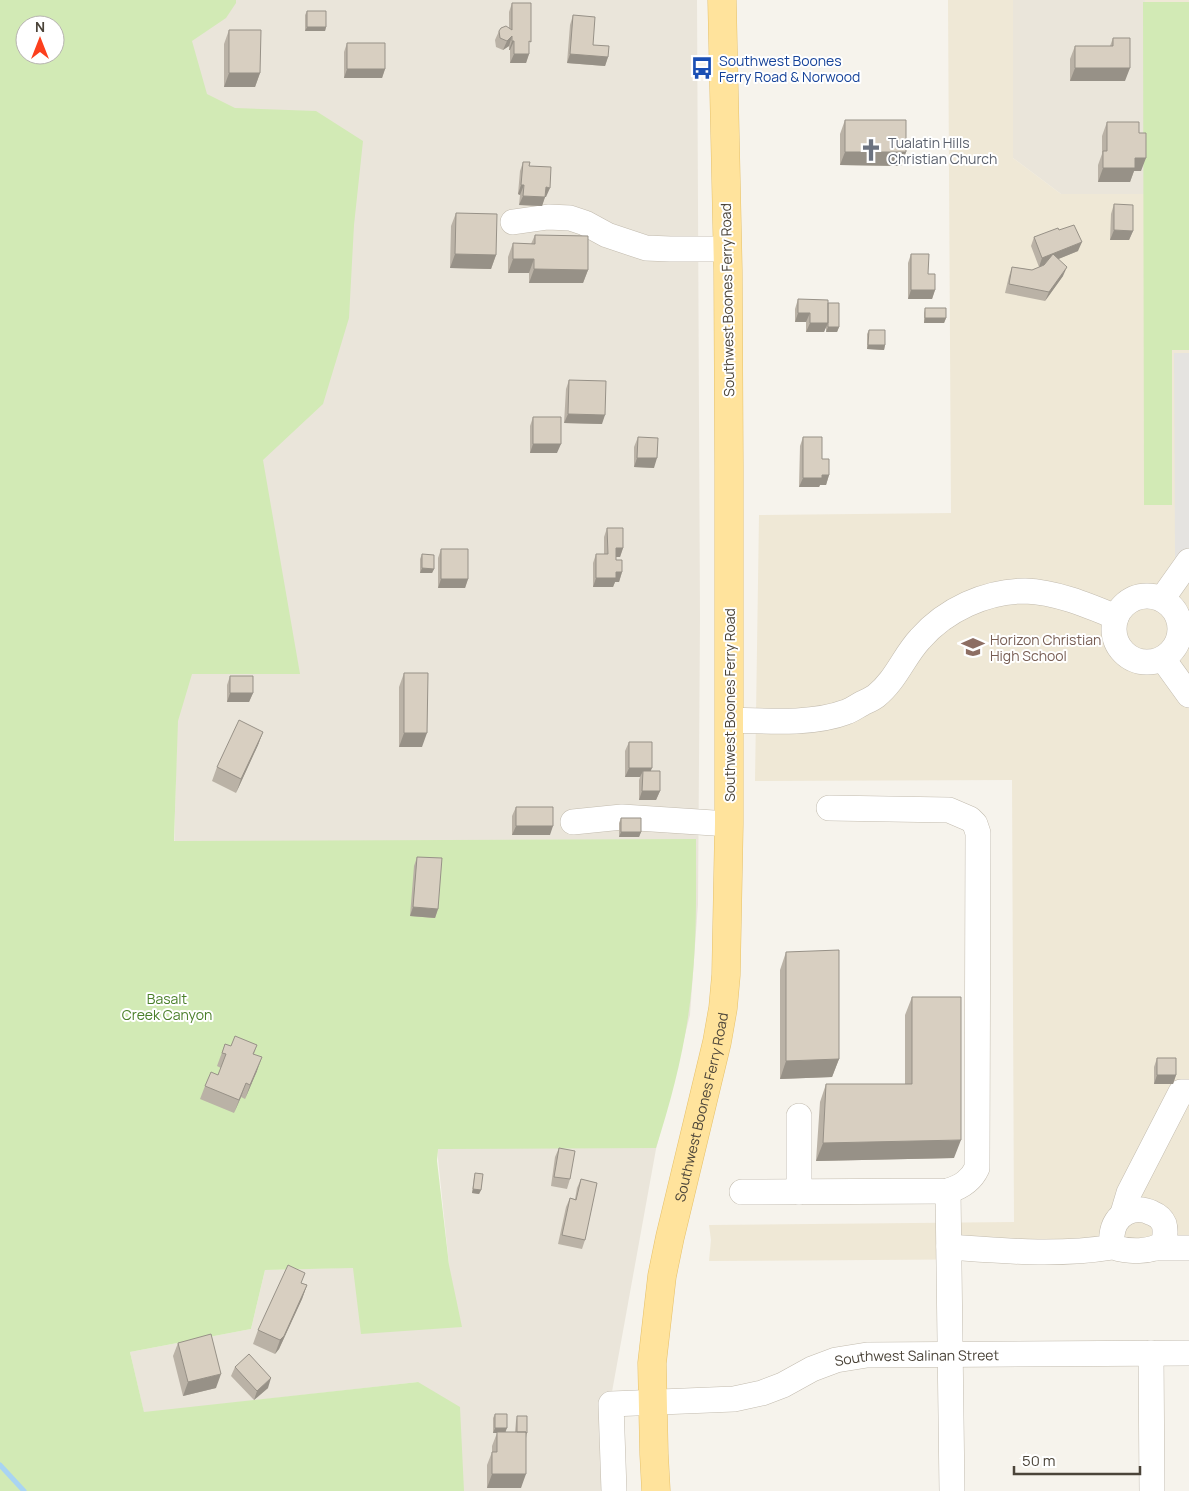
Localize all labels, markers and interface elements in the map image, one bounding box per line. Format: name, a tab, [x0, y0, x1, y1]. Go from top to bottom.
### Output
north arrow	[15, 15, 65, 65]
text: N	[35, 17, 45, 36]
place label: Southwest Boones Ferry Road & Norwood	[719, 51, 860, 86]
bus stop icon: Southwest Boones Ferry Road & Norwood	[689, 55, 715, 81]
place label: Tualatin Hills Christian Church	[888, 133, 997, 168]
church icon: Tualatin Hills Christian Church	[858, 137, 884, 163]
street label: Southwest Boones Ferry Road	[716, 203, 738, 397]
street label: Southwest Boones Ferry Road	[720, 608, 739, 802]
place label: Horizon Christian High School	[990, 630, 1101, 665]
school or university icon: Horizon Christian High School	[960, 634, 986, 660]
park label: Basalt Creek Canyon	[122, 989, 212, 1024]
street label: Southwest Boones Ferry Road	[669, 1011, 732, 1204]
street label: Southwest Salinan Street	[833, 1345, 1000, 1370]
scale bar	[1014, 1444, 1140, 1476]
text: 50 m	[1022, 1450, 1056, 1471]

